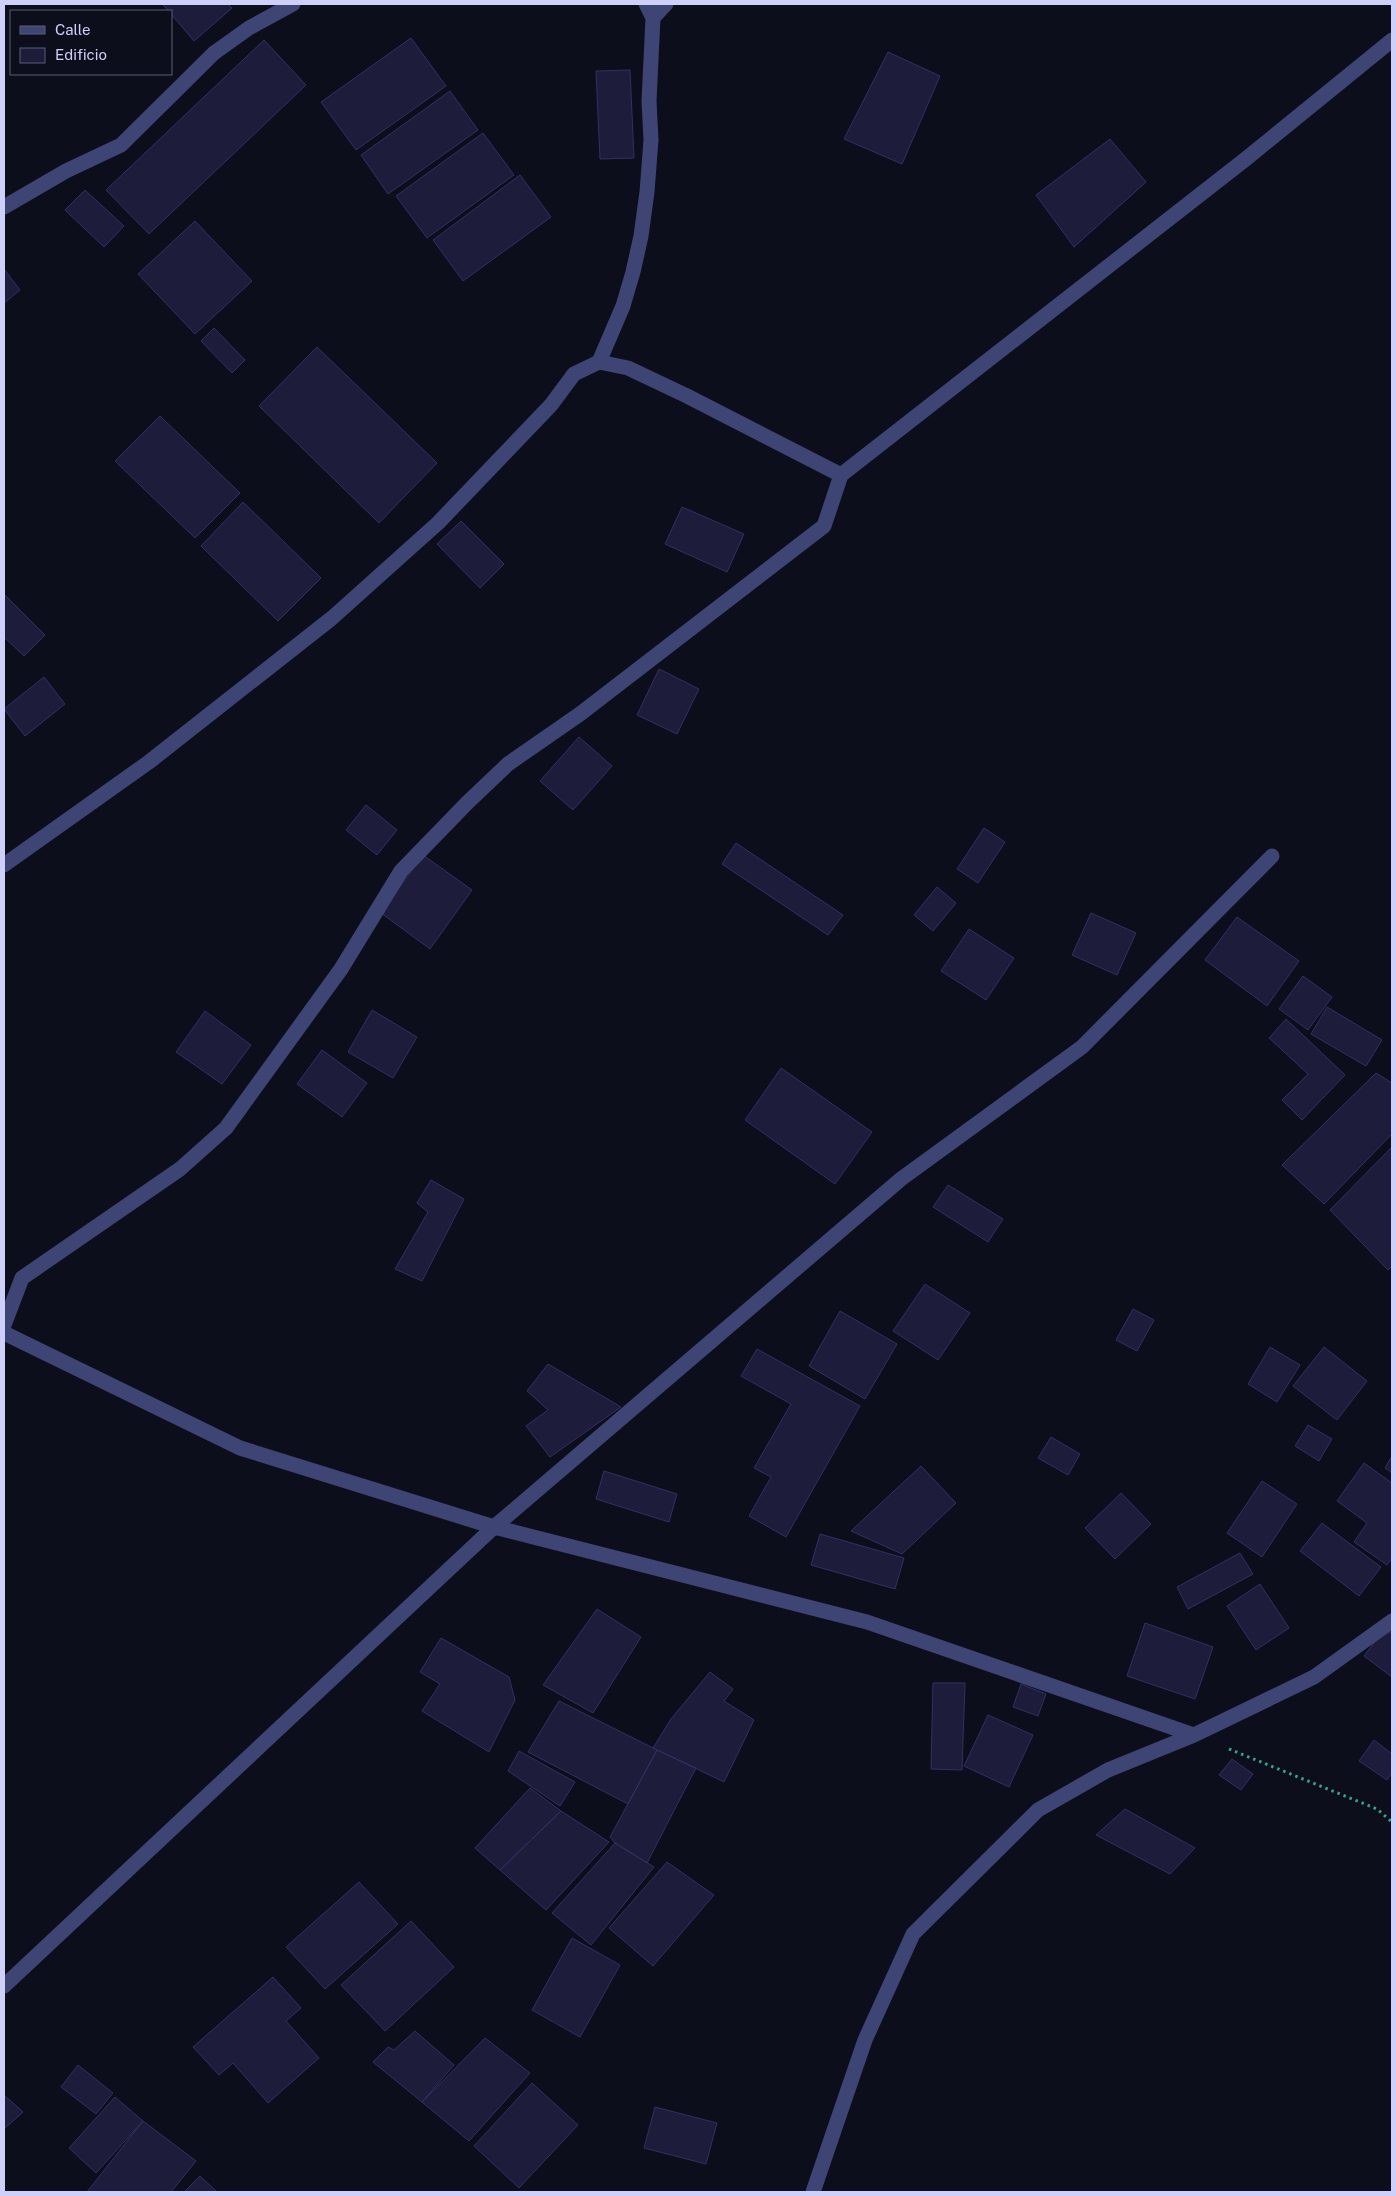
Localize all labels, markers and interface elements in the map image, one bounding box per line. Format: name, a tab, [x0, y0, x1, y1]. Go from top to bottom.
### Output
legend	[10, 10, 172, 75]
text: Calle	[55, 21, 91, 38]
text: Edificio	[55, 46, 107, 63]

